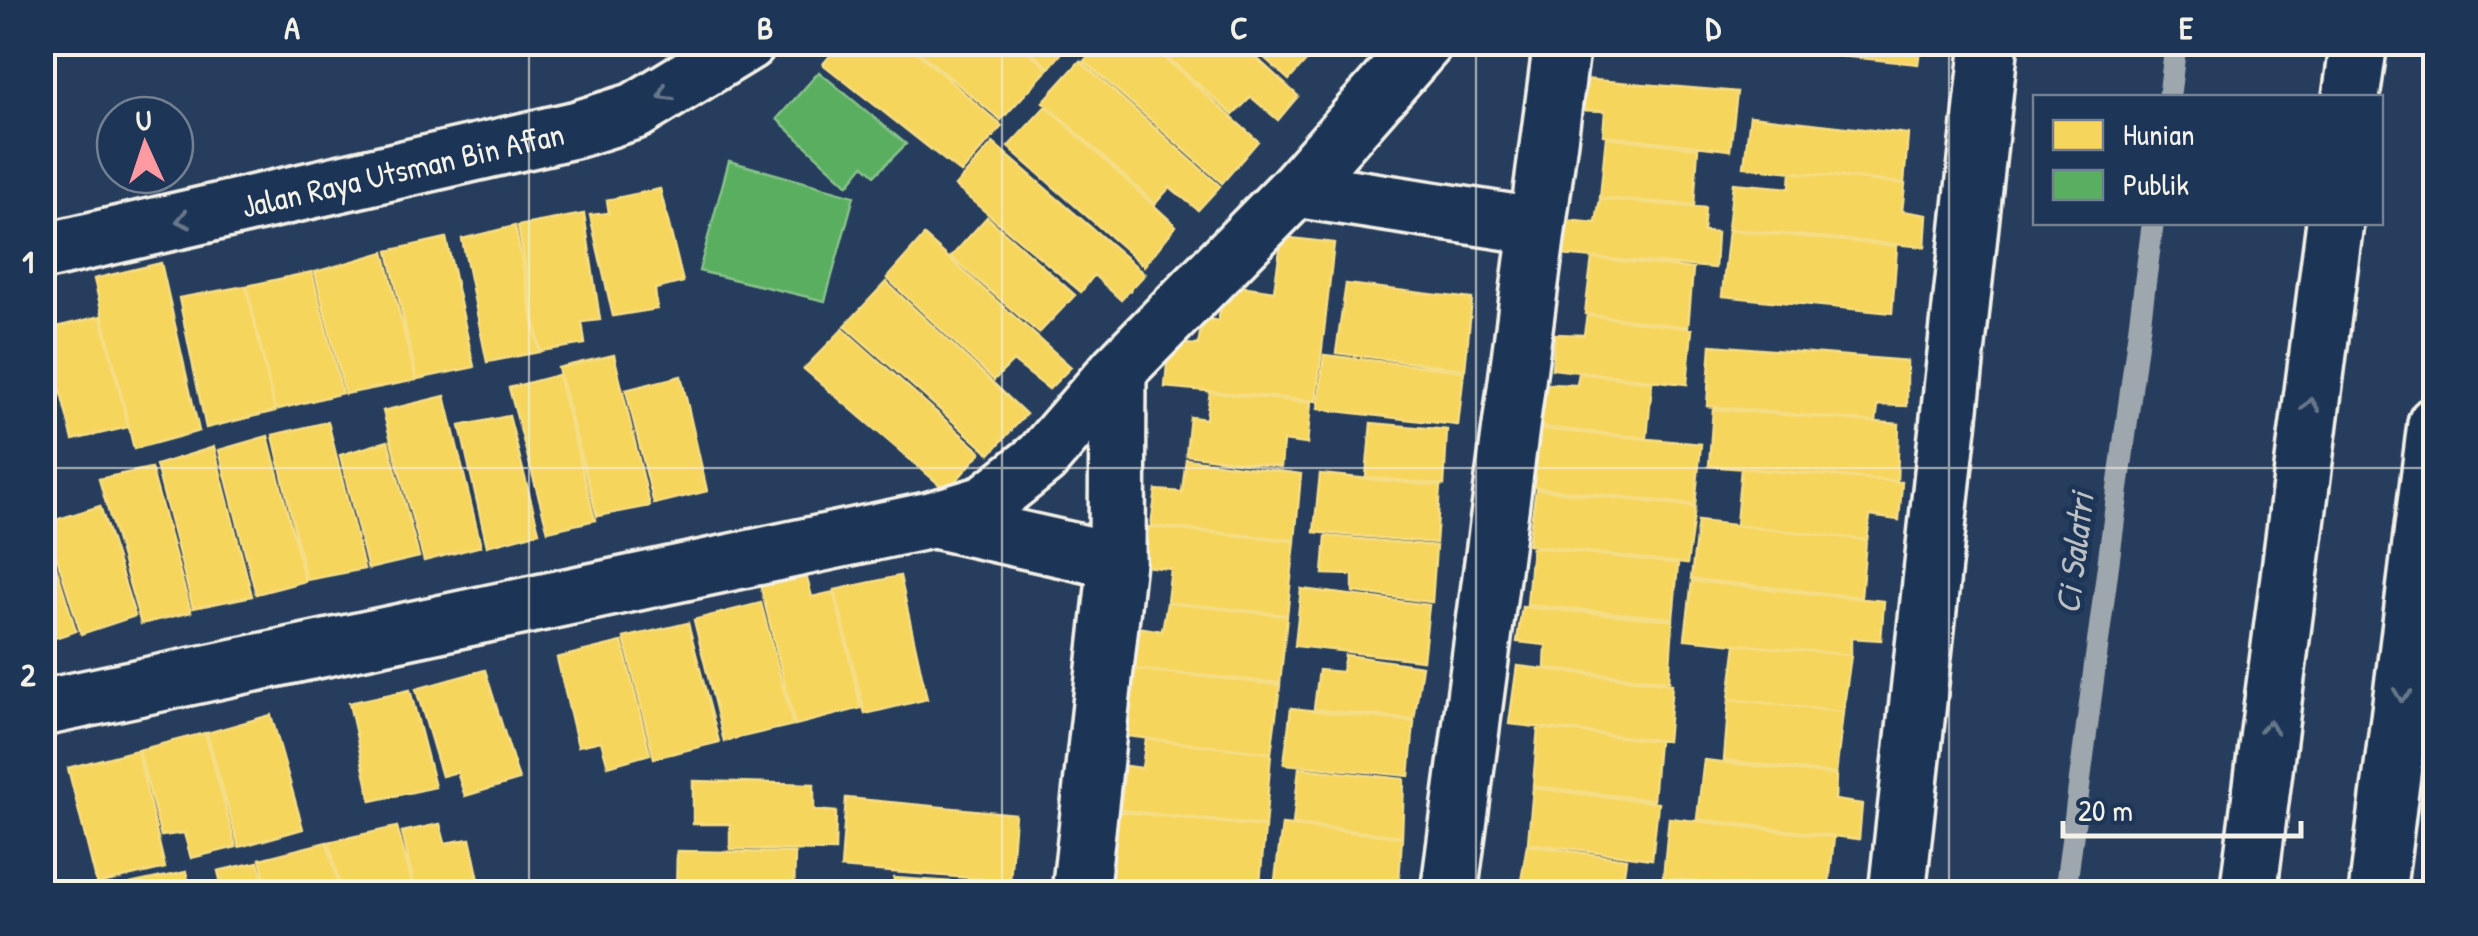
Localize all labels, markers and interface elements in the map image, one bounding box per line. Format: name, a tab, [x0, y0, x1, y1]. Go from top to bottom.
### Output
text: A	[284, 6, 300, 49]
text: B	[757, 6, 773, 49]
text: C	[1230, 6, 1248, 49]
text: D	[1705, 6, 1721, 49]
text: E	[2179, 6, 2194, 49]
one-way arrow	[658, 81, 676, 101]
north arrow	[95, 95, 195, 195]
legend	[2033, 95, 2383, 225]
text: U	[135, 101, 152, 139]
street label: Jalan Raya Utsman Bin Affan	[237, 111, 568, 227]
text: Hunian	[2123, 114, 2195, 154]
text: Publik	[2123, 164, 2189, 204]
one-way arrow	[175, 208, 192, 229]
text: 1	[22, 240, 34, 283]
one-way arrow	[2300, 397, 2321, 413]
water label: Ci Salatri	[2043, 487, 2105, 616]
text: 2	[21, 653, 37, 696]
one-way arrow	[2392, 687, 2413, 703]
one-way arrow	[2258, 719, 2279, 736]
scale bar	[2063, 776, 2300, 838]
text: 20 m	[2078, 790, 2133, 830]

